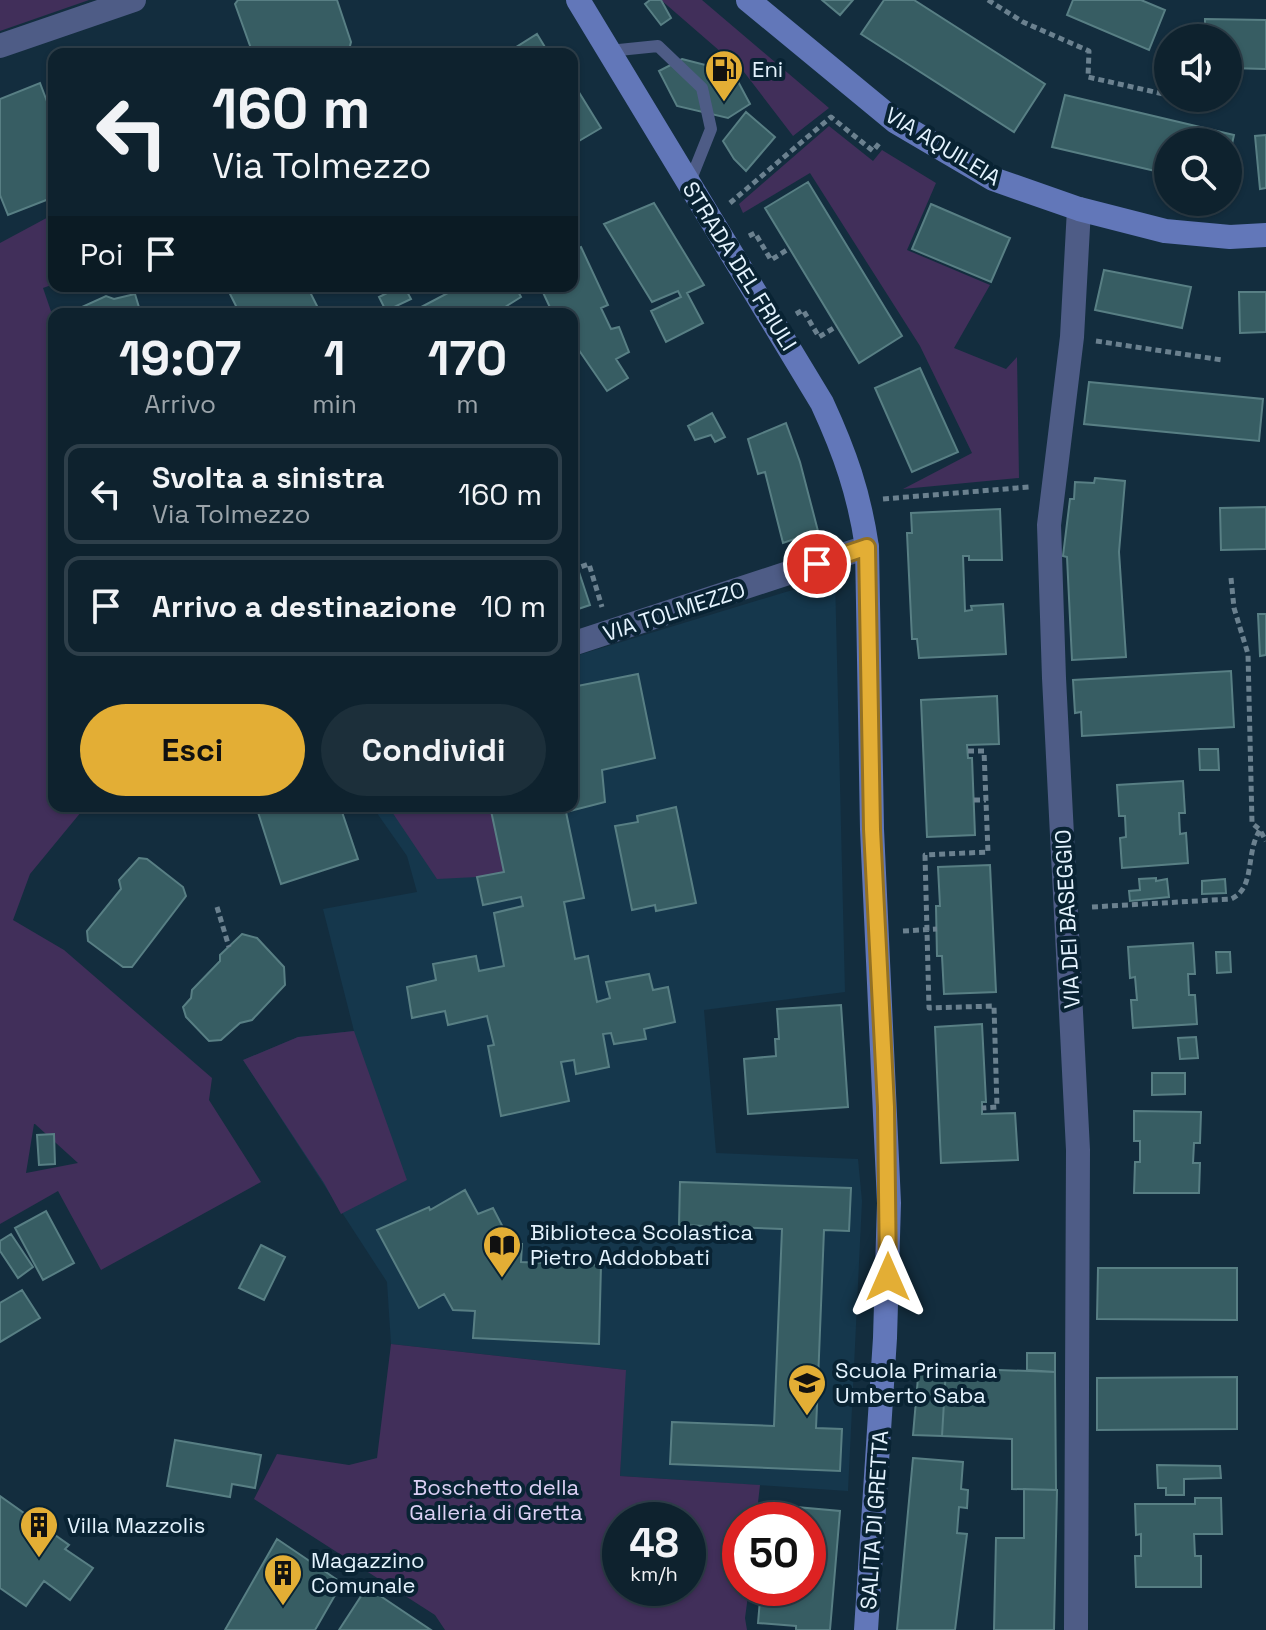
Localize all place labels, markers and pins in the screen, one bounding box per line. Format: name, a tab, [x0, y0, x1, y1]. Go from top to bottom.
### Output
fuel station icon: Eni	[703, 48, 745, 103]
place label: Eni	[752, 55, 783, 83]
pin	[783, 530, 851, 598]
place label: Biblioteca Scolastica Pietro Addobbati	[530, 1218, 753, 1271]
library icon: Biblioteca Scolastica Pietro Addobbati	[481, 1224, 523, 1279]
place label: Scuola Primaria Umberto Saba	[835, 1356, 998, 1409]
school or university icon: Scuola Primaria Umberto Saba	[786, 1362, 828, 1417]
building icon: Villa Mazzolis	[18, 1504, 60, 1559]
place label: Villa Mazzolis	[67, 1511, 205, 1539]
place label: Magazzino Comunale	[311, 1546, 425, 1599]
building icon: Magazzino Comunale	[262, 1552, 304, 1607]

